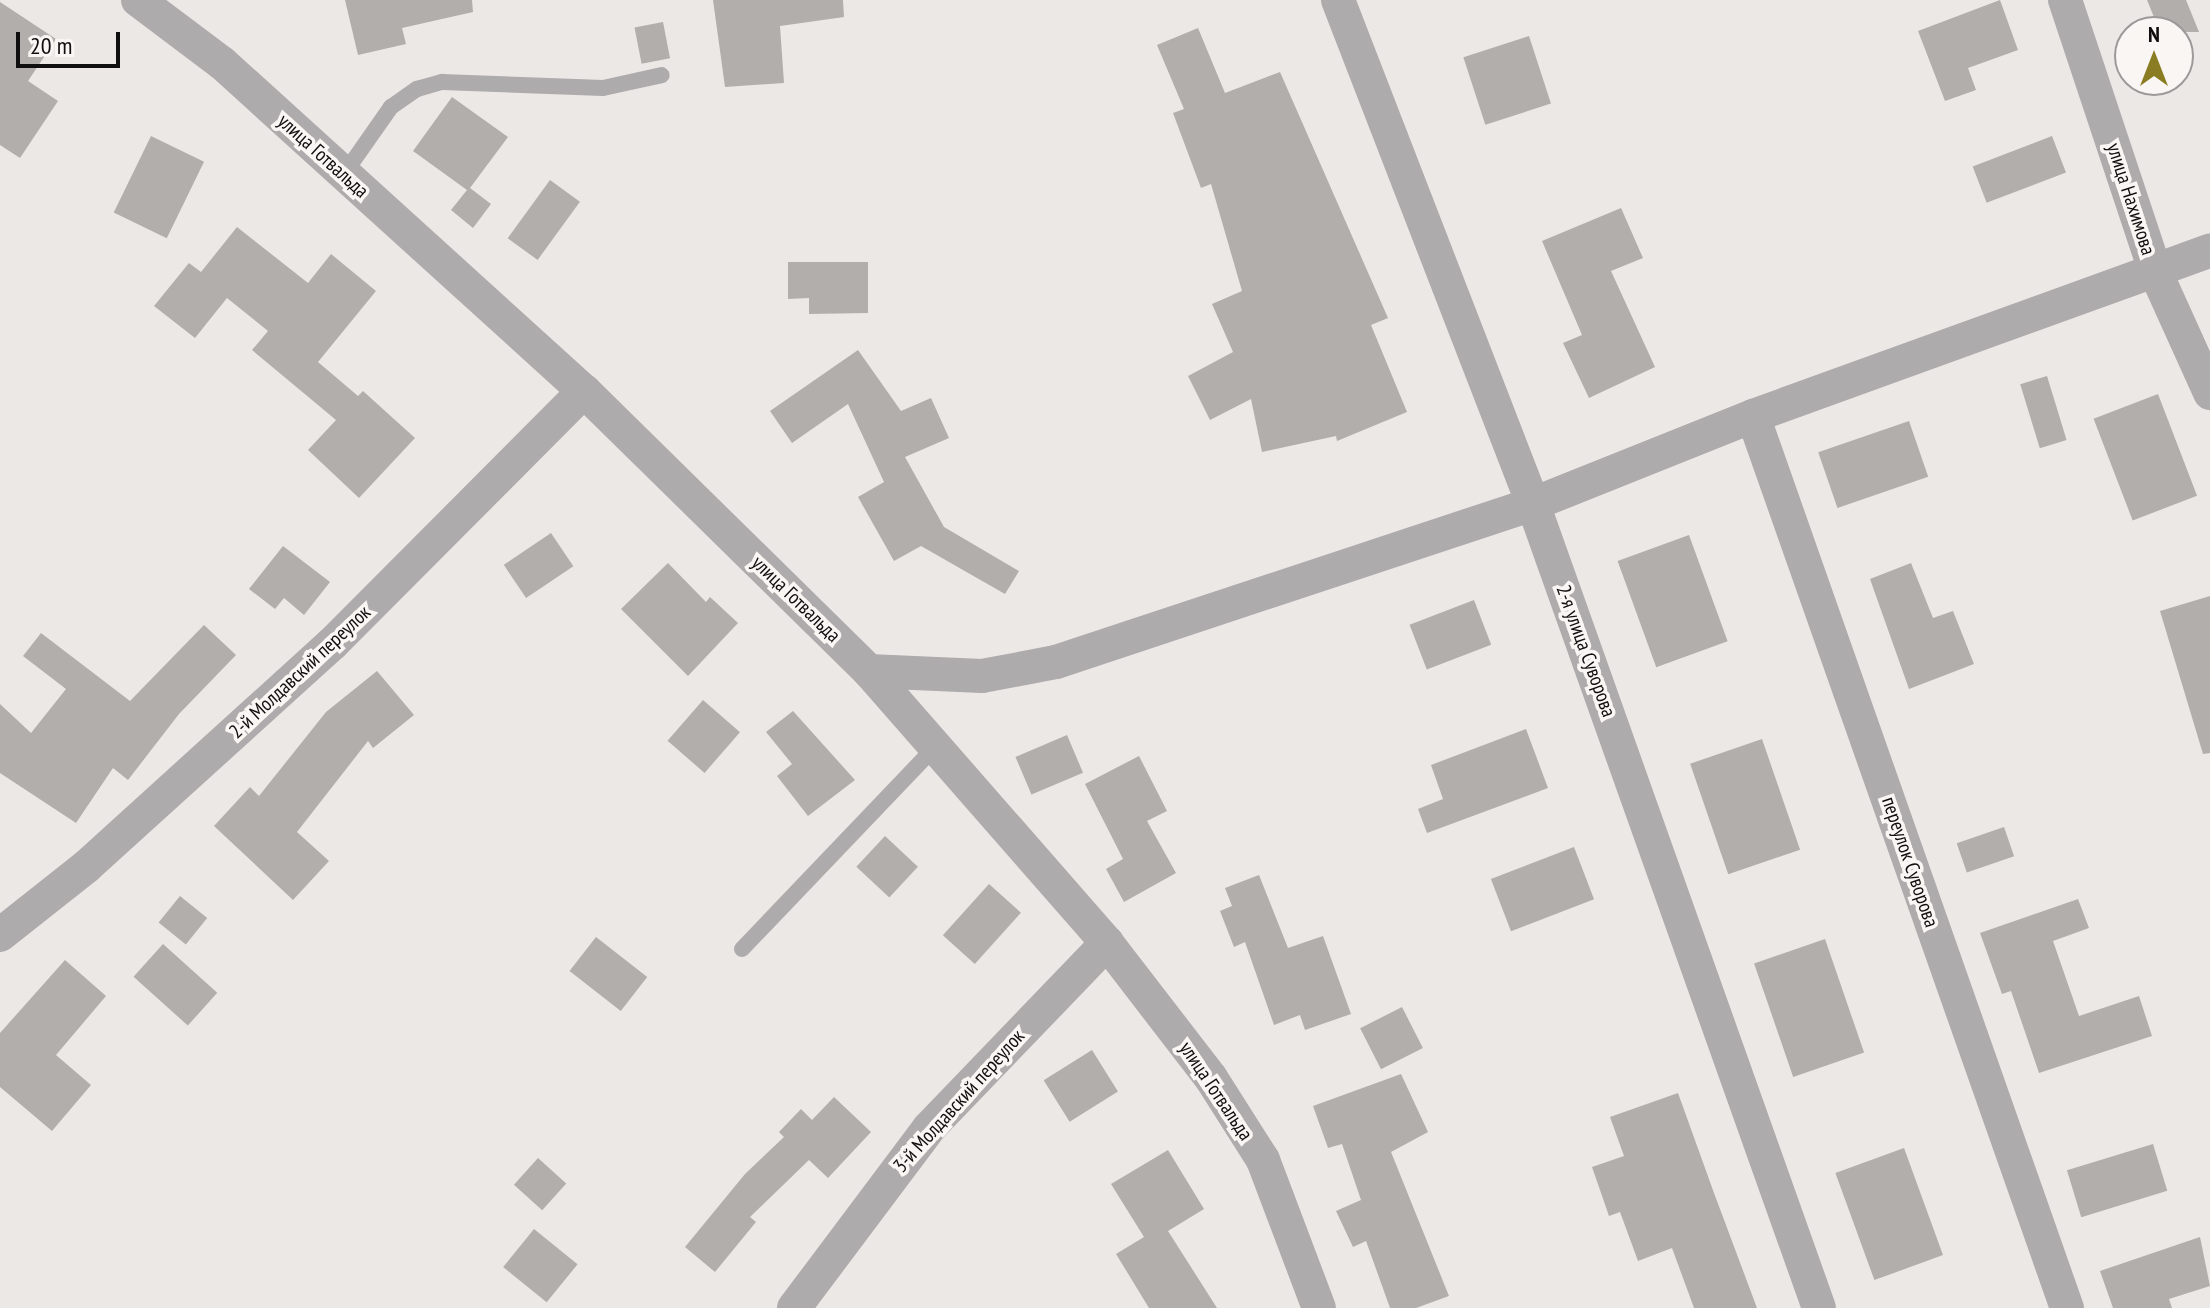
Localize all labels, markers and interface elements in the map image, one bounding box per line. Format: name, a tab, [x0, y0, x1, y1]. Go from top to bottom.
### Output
scale bar	[20, 16, 124, 66]
north arrow	[2114, 16, 2194, 96]
text: N	[2148, 20, 2160, 48]
text: 20 m	[30, 30, 72, 61]
street label: улица Готвальда	[273, 109, 373, 203]
street label: улица Нахимова	[2102, 140, 2160, 258]
street label: улица Готвальда	[747, 551, 845, 647]
street label: 2-я улица Суворова	[1551, 582, 1621, 720]
street label: 2-й Молдавский переулок	[224, 600, 376, 744]
street label: переулок Суворова	[1876, 794, 1944, 930]
street label: 3-й Молдавский переулок	[888, 1025, 1030, 1177]
street label: улица Готвальда	[1174, 1037, 1258, 1145]

